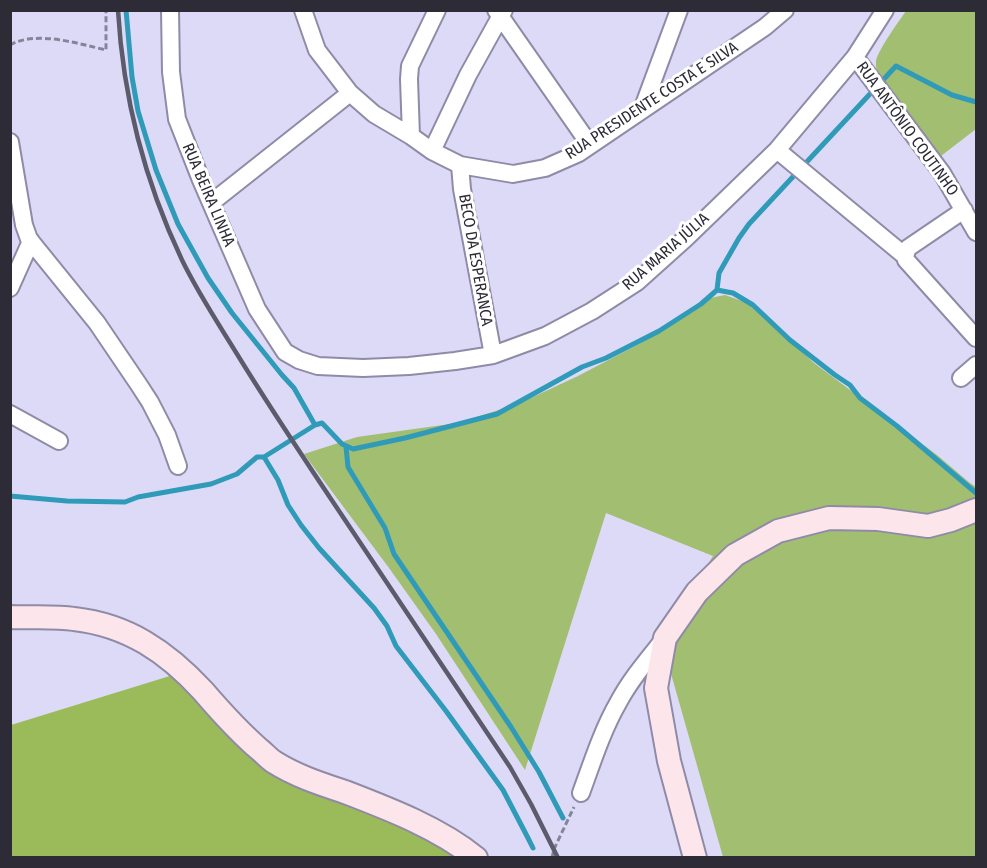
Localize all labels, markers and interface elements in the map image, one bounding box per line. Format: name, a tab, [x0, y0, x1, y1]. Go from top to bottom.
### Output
street label: RUA PRESIDENTE COSTA E SILVA	[562, 38, 742, 164]
street label: RUA ANTÔNIO COUTINHO	[852, 58, 962, 200]
street label: RUA BEIRA LINHA	[178, 140, 238, 250]
street label: BECO DA ESPERANCA	[454, 193, 496, 327]
street label: RUA MARIA JÚLIA	[619, 209, 713, 295]

